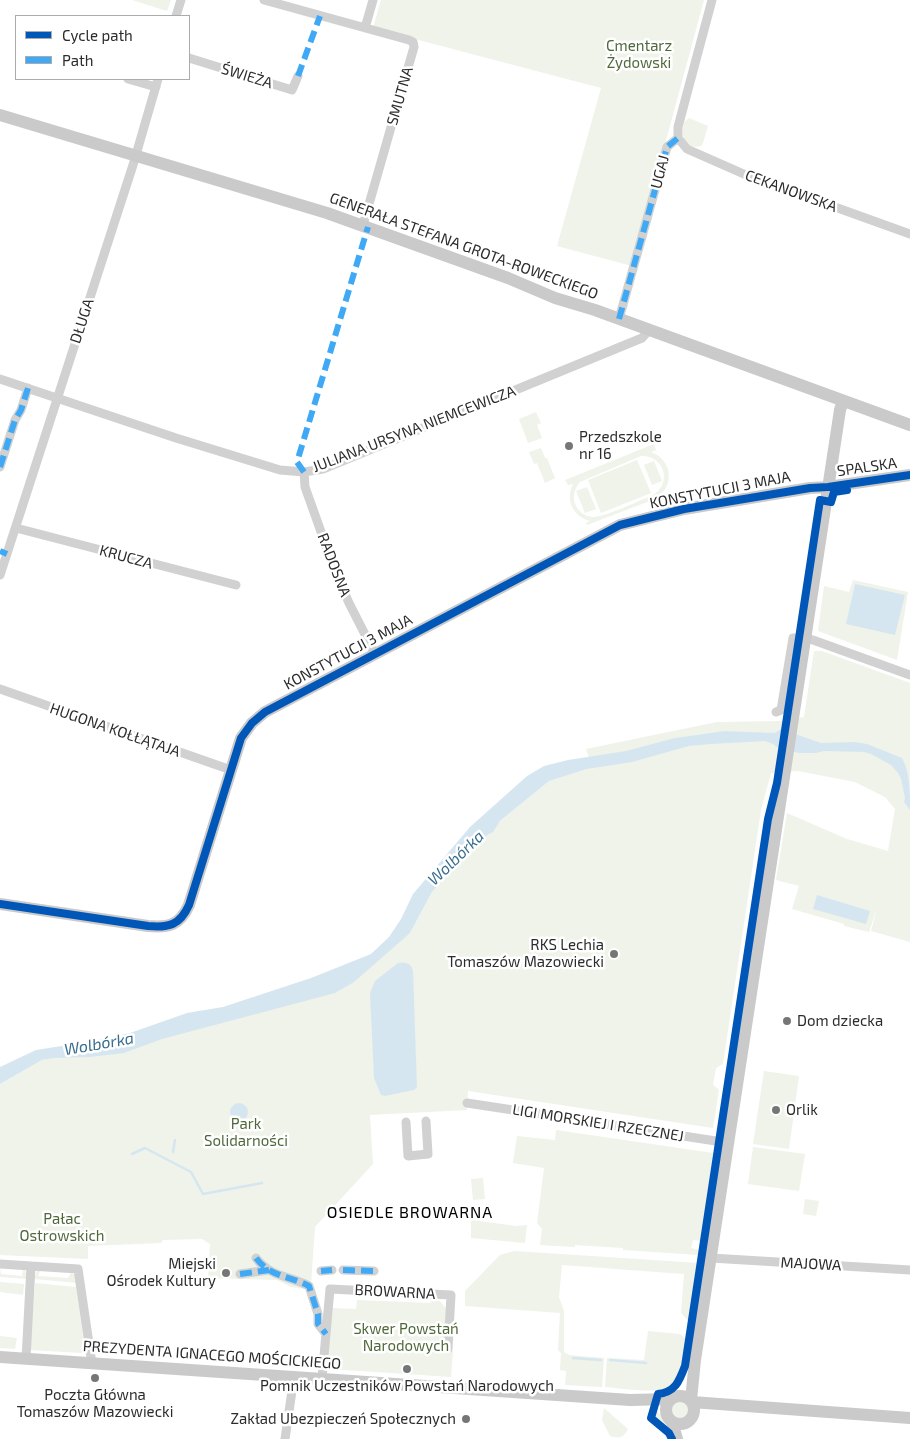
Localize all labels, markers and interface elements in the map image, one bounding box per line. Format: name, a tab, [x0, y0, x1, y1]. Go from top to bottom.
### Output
legend	[15, 15, 190, 80]
text: Cycle path	[62, 26, 133, 44]
park label: Cmentarz Żydowski	[606, 37, 672, 72]
text: Path	[62, 51, 93, 69]
street label: ŚWIEŻA	[219, 60, 275, 92]
street label: SMUTNA	[383, 65, 417, 127]
street label: UGAJ	[647, 153, 673, 191]
street label: CEKANOWSKA	[743, 166, 839, 216]
street label: GENERAŁA STEFANA GROTA-ROWECKIEGO	[327, 189, 601, 303]
street label: DŁUGA	[66, 296, 98, 346]
street label: JULIANA URSYNA NIEMCEWICZA	[310, 382, 518, 476]
place label: Przedszkole nr 16	[579, 428, 662, 463]
marker: Przedszkole nr 16	[563, 440, 575, 452]
street label: SPALSKA	[836, 454, 898, 480]
street label: KONSTYTUCJI 3 MAJA	[648, 468, 792, 512]
street label: RADOSNA	[314, 531, 354, 599]
street label: KRUCZA	[97, 541, 155, 573]
street label: KONSTYTUCJI 3 MAJA	[281, 610, 415, 694]
street label: HUGONA KOŁŁĄTAJA	[47, 699, 183, 761]
water label: Wolbórka	[424, 827, 488, 889]
place label: RKS Lechia Tomaszów Mazowiecki	[447, 936, 604, 971]
marker: RKS Lechia Tomaszów Mazowiecki	[608, 948, 620, 960]
place label: Dom dziecka	[797, 1012, 883, 1030]
marker: Dom dziecka	[781, 1015, 793, 1027]
water label: Wolbórka	[63, 1028, 135, 1060]
street label: LIGI MORSKIEJ I RZECZNEJ	[511, 1101, 685, 1145]
place label: Orlik	[786, 1101, 818, 1119]
marker: Orlik	[770, 1104, 782, 1116]
park label: Park Solidarności	[204, 1115, 288, 1150]
district label: OSIEDLE BROWARNA	[325, 1203, 495, 1223]
park label: Pałac Ostrowskich	[19, 1210, 105, 1245]
street label: MAJOWA	[780, 1253, 842, 1275]
place label: Miejski Ośrodek Kultury	[106, 1255, 216, 1290]
marker: Miejski Ośrodek Kultury	[220, 1267, 232, 1279]
street label: BROWARNA	[354, 1281, 436, 1303]
park label: Skwer Powstań Narodowych	[353, 1320, 459, 1355]
street label: PREZYDENTA IGNACEGO MOŚCICKIEGO	[82, 1337, 342, 1373]
marker: Pomnik Uczestników Powstań Narodowych	[401, 1363, 413, 1375]
marker: Poczta Główna Tomaszów Mazowiecki	[89, 1372, 101, 1384]
place label: Pomnik Uczestników Powstań Narodowych	[260, 1377, 554, 1395]
place label: Poczta Główna Tomaszów Mazowiecki	[17, 1386, 173, 1421]
place label: Zakład Ubezpieczeń Społecznych	[231, 1410, 456, 1428]
marker: Zakład Ubezpieczeń Społecznych	[460, 1413, 472, 1425]

